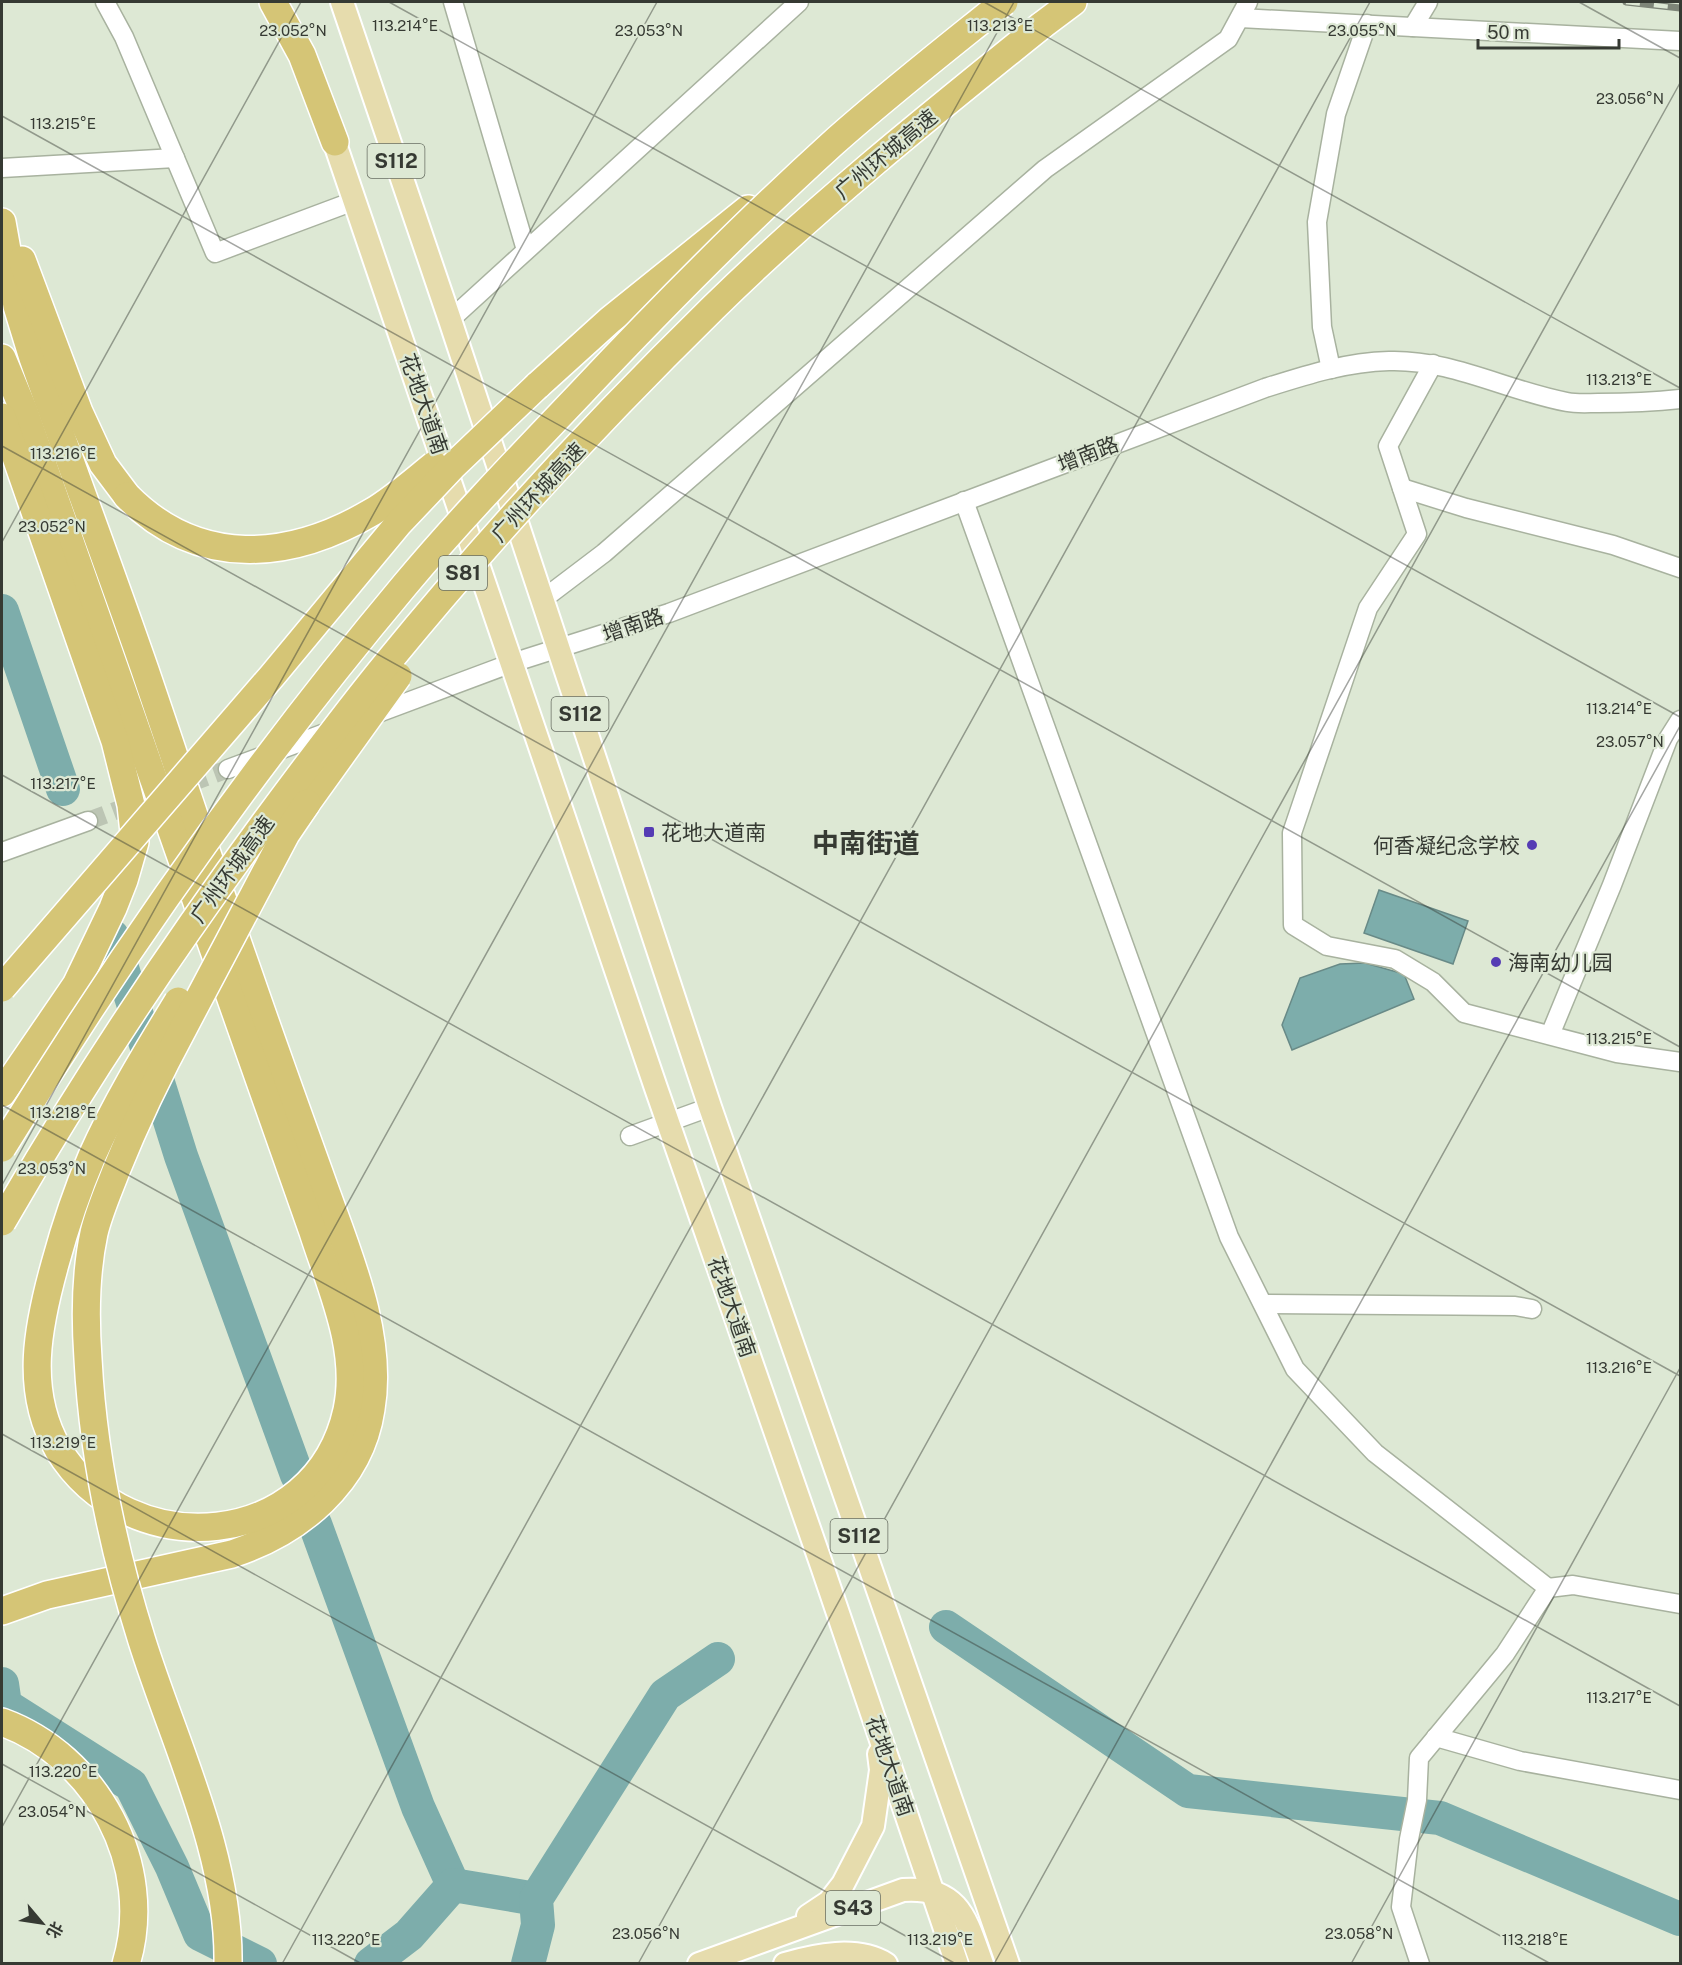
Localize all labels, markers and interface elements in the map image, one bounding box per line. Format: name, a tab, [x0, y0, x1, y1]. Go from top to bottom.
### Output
scale bar	[1478, 12, 1619, 50]
text: 113.214°E	[372, 17, 438, 34]
text: 113.213°E	[967, 17, 1033, 34]
text: 23.052°N	[259, 22, 327, 39]
text: 23.053°N	[615, 22, 683, 39]
text: 23.055°N	[1328, 22, 1396, 39]
text: 50 m	[1487, 22, 1530, 43]
text: 23.056°N	[1596, 90, 1664, 107]
street label: 广州环城高速	[830, 104, 942, 204]
text: 113.215°E	[30, 115, 96, 132]
road number: S112	[368, 144, 424, 178]
street label: 花地大道南	[395, 350, 453, 458]
text: 113.213°E	[1586, 371, 1652, 388]
street label: 增南路	[1054, 431, 1122, 477]
street label: 广州环城高速	[486, 437, 590, 547]
text: 113.216°E	[30, 445, 96, 462]
text: 23.052°N	[18, 518, 86, 535]
road number: S81	[439, 556, 487, 590]
street label: 增南路	[599, 603, 667, 647]
road number: S112	[552, 697, 608, 731]
text: 113.214°E	[1586, 700, 1652, 717]
text: 23.057°N	[1596, 733, 1664, 750]
text: 113.217°E	[30, 775, 96, 792]
street label: 广州环城高速	[185, 811, 279, 927]
place label: 花地大道南	[661, 820, 766, 845]
marker: 花地大道南	[642, 825, 656, 839]
district label: 中南街道	[812, 827, 920, 859]
place label: 何香凝纪念学校	[1373, 833, 1520, 858]
marker: 何香凝纪念学校	[1525, 838, 1539, 852]
place label: 海南幼儿园	[1508, 950, 1613, 975]
marker: 海南幼儿园	[1489, 955, 1503, 969]
text: 113.215°E	[1586, 1030, 1652, 1047]
text: 113.218°E	[30, 1104, 96, 1121]
text: 23.053°N	[18, 1160, 86, 1177]
street label: 花地大道南	[703, 1253, 761, 1361]
text: 113.216°E	[1586, 1359, 1652, 1376]
text: 113.219°E	[30, 1434, 96, 1451]
road number: S112	[830, 1519, 888, 1553]
text: 113.217°E	[1586, 1689, 1652, 1706]
street label: 花地大道南	[861, 1712, 919, 1820]
text: 113.220°E	[29, 1763, 97, 1780]
text: 23.054°N	[18, 1803, 86, 1820]
road number: S43	[826, 1891, 880, 1925]
north arrow	[12, 1893, 72, 1953]
text: 北	[42, 1918, 67, 1942]
text: 23.056°N	[612, 1925, 680, 1942]
text: 23.058°N	[1325, 1925, 1393, 1942]
text: 113.220°E	[312, 1931, 380, 1948]
text: 113.219°E	[907, 1931, 973, 1948]
text: 113.218°E	[1502, 1931, 1568, 1948]

